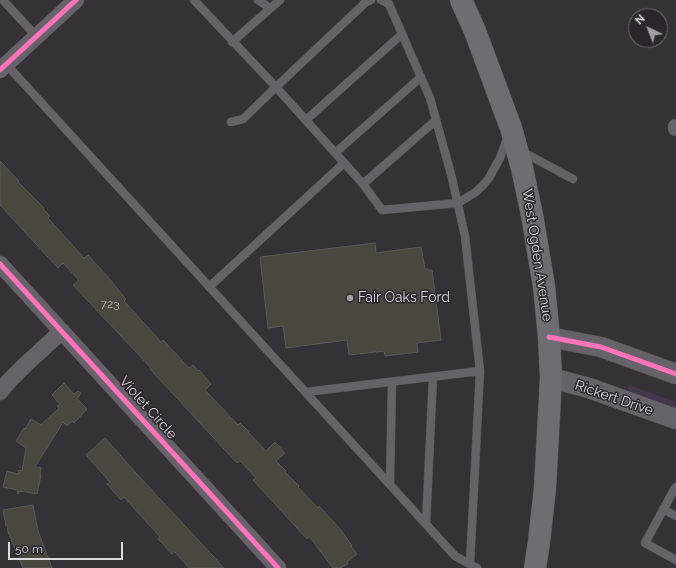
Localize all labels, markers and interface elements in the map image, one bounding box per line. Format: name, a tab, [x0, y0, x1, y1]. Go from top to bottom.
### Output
north arrow	[628, 8, 668, 48]
text: N	[633, 12, 648, 27]
street label: West Ogden Avenue	[518, 188, 556, 322]
place label: Fair Oaks Ford	[358, 290, 450, 306]
marker: Fair Oaks Ford	[345, 293, 355, 303]
house number: 723	[100, 297, 120, 311]
street label: Violet Circle	[116, 373, 180, 443]
street label: Rickert Drive	[573, 377, 655, 419]
scale bar	[10, 534, 125, 560]
text: 50 m	[15, 542, 43, 556]

